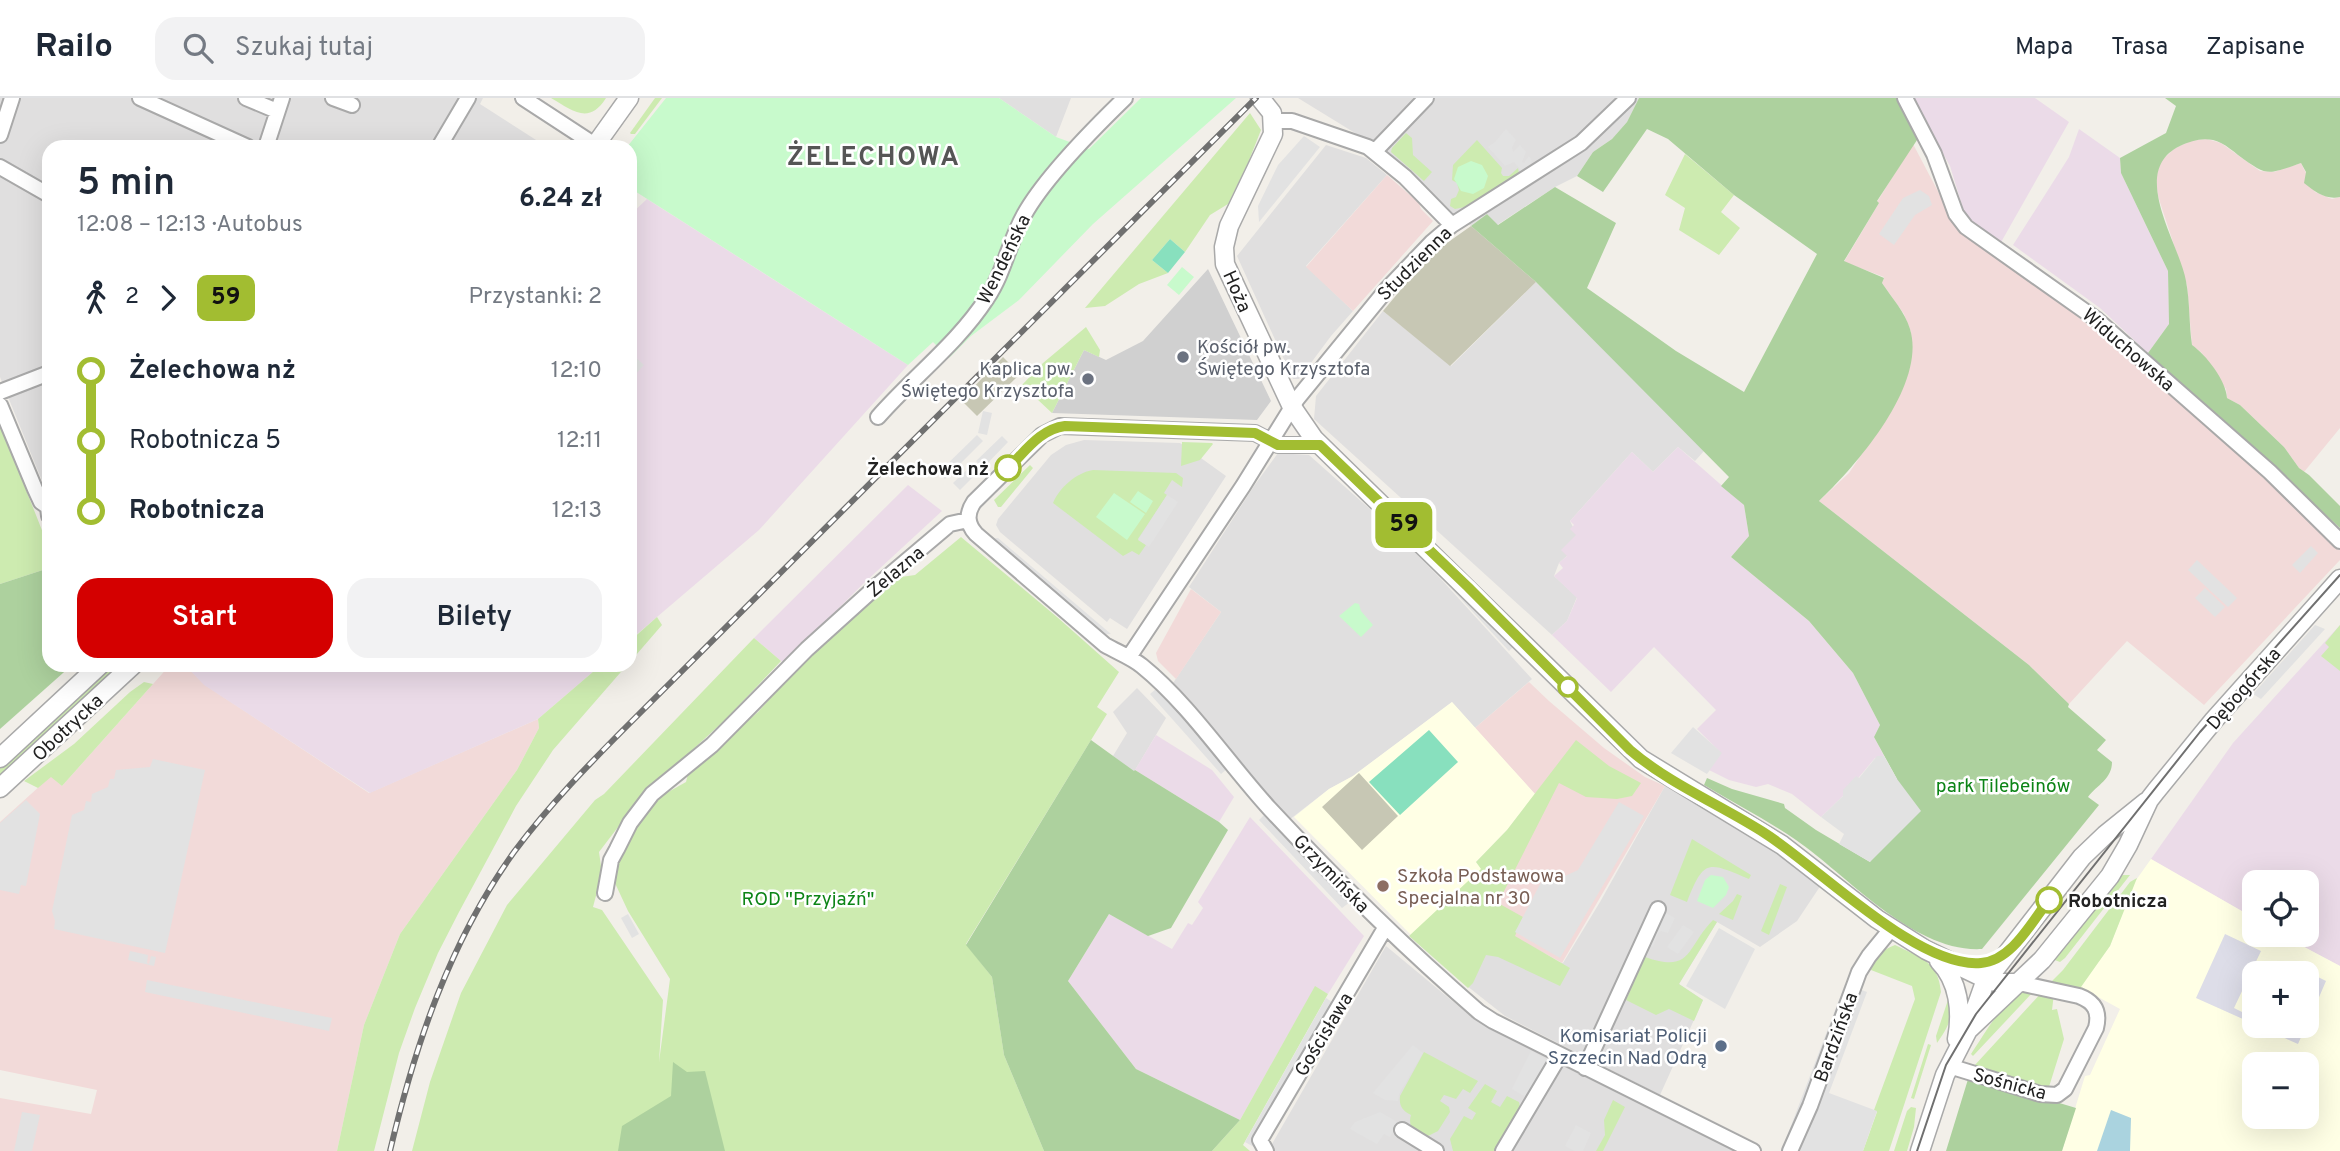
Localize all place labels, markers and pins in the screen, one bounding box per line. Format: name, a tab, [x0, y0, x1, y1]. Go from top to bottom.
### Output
place label: Kościół pw. Świętego Krzysztofa	[1197, 336, 1370, 382]
marker: Kościół pw. Świętego Krzysztofa	[1175, 349, 1191, 365]
place label: Kaplica pw. Świętego Krzysztofa	[901, 358, 1074, 404]
marker: Kaplica pw. Świętego Krzysztofa	[1080, 371, 1096, 387]
marker: Żelechowa nż	[995, 455, 1021, 481]
place label: Żelechowa nż	[867, 457, 989, 482]
unlabelled marker	[1558, 677, 1578, 697]
place label: Szkoła Podstawowa Specjalna nr 30	[1397, 865, 1564, 911]
marker: Szkoła Podstawowa Specjalna nr 30	[1375, 878, 1391, 894]
marker: Robotnicza	[2036, 887, 2062, 913]
place label: Robotnicza	[2068, 890, 2167, 914]
place label: Komisariat Policji Szczecin Nad Odrą	[1548, 1025, 1707, 1071]
marker: Komisariat Policji Szczecin Nad Odrą	[1713, 1038, 1729, 1054]

